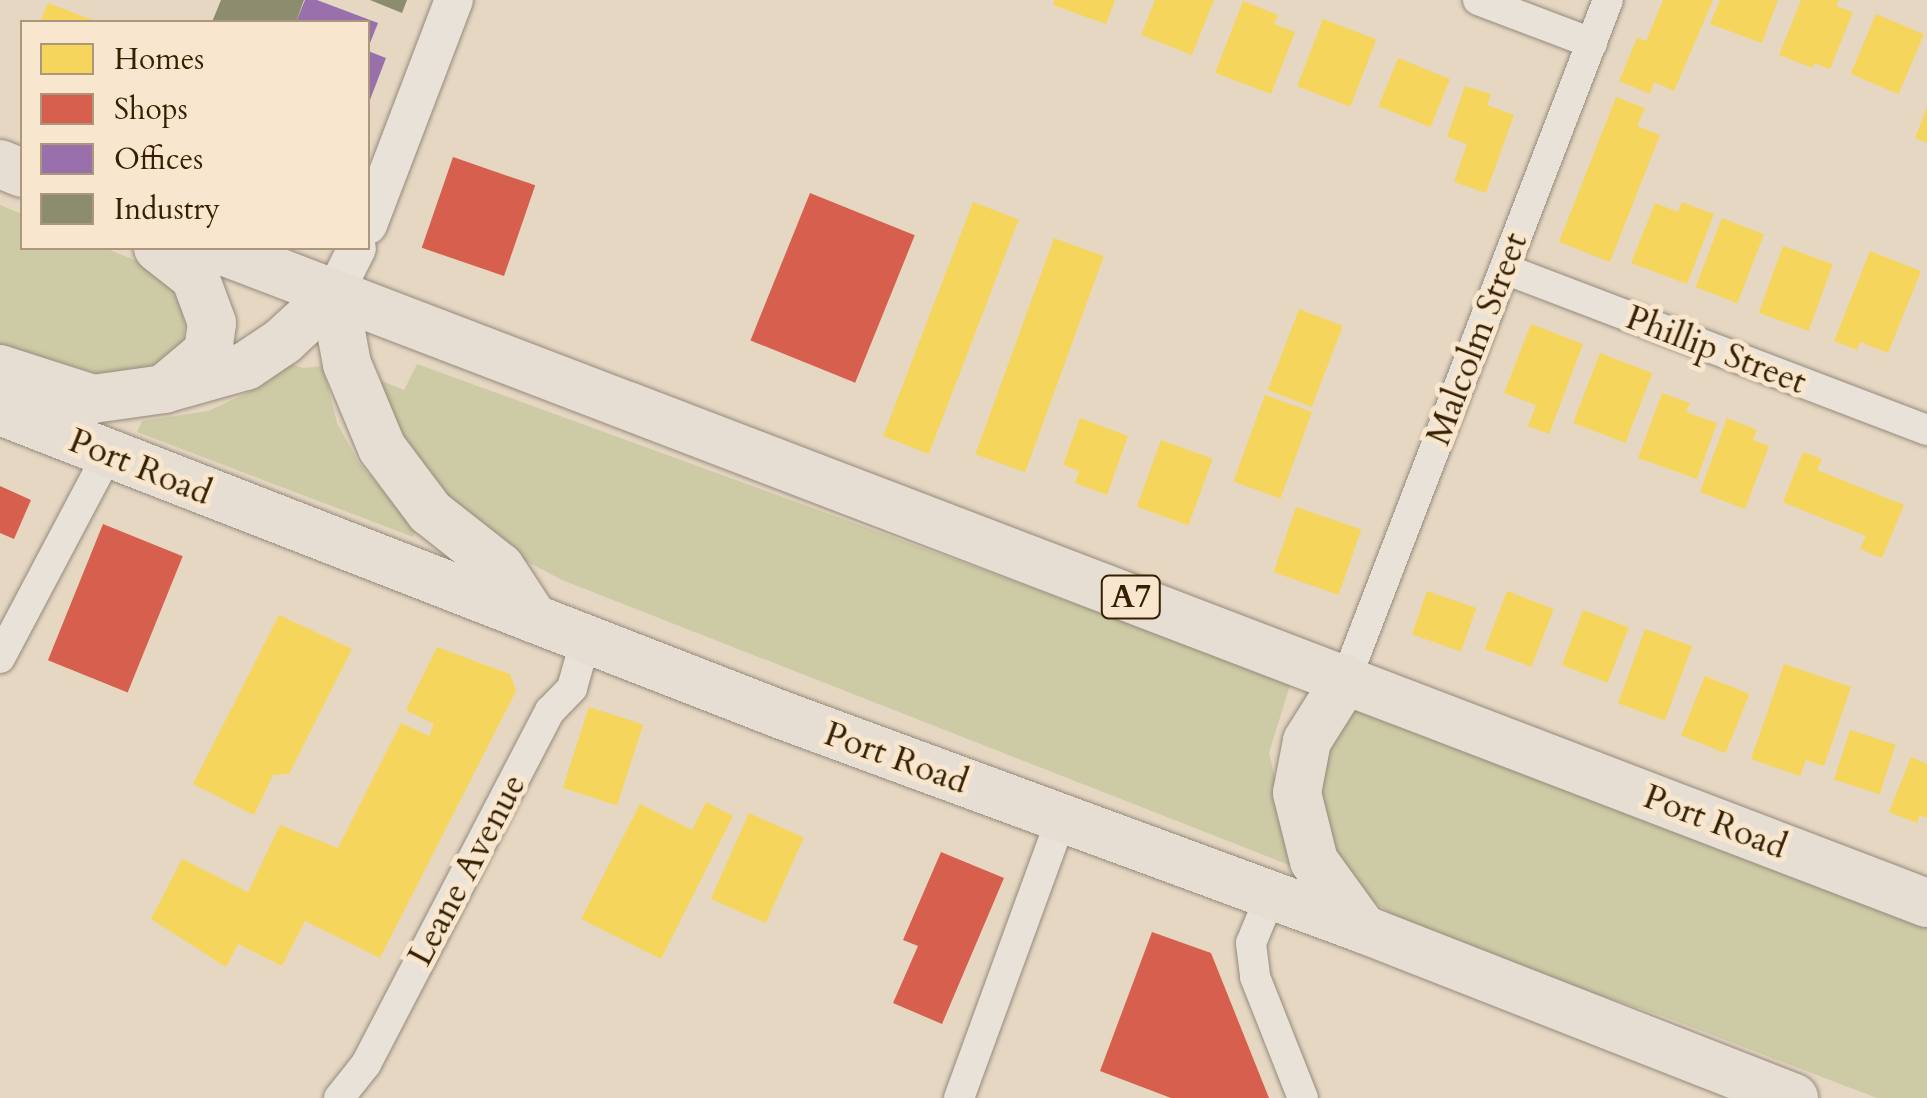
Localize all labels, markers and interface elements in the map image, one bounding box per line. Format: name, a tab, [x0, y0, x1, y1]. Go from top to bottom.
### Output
legend	[20, 20, 370, 250]
text: Homes	[114, 39, 204, 80]
text: Shops	[114, 89, 188, 130]
text: Offices	[114, 139, 203, 180]
text: Industry	[114, 189, 220, 230]
street label: Malcolm Street	[1417, 227, 1537, 451]
street label: Phillip Street	[1620, 296, 1812, 404]
street label: Port Road	[63, 419, 217, 515]
road number: A7	[1098, 570, 1164, 624]
street label: Port Road	[818, 713, 974, 803]
street label: Leane Avenue	[399, 767, 535, 973]
street label: Port Road	[1638, 776, 1792, 868]

